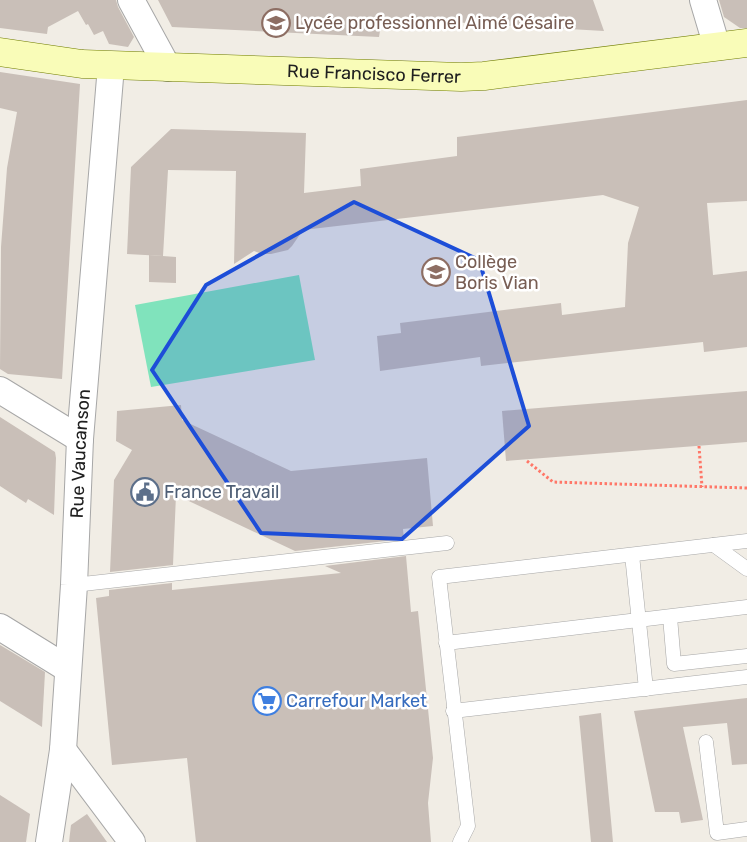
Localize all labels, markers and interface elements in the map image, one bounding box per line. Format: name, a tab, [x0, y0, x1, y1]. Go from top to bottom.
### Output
school or university icon: Lycée professionnel Aimé Césaire	[261, 8, 291, 38]
place label: Lycée professionnel Aimé Césaire	[295, 12, 574, 34]
street label: Rue Francisco Ferrer	[287, 60, 461, 88]
place label: Collège Boris Vian	[455, 251, 539, 294]
school or university icon: Collège Boris Vian	[421, 257, 451, 287]
street label: Rue Vaucanson	[66, 388, 95, 519]
public building icon: France Travail	[130, 477, 160, 507]
place label: France Travail	[164, 481, 279, 503]
supermarket icon: Carrefour Market	[252, 686, 282, 716]
place label: Carrefour Market	[286, 690, 427, 712]

